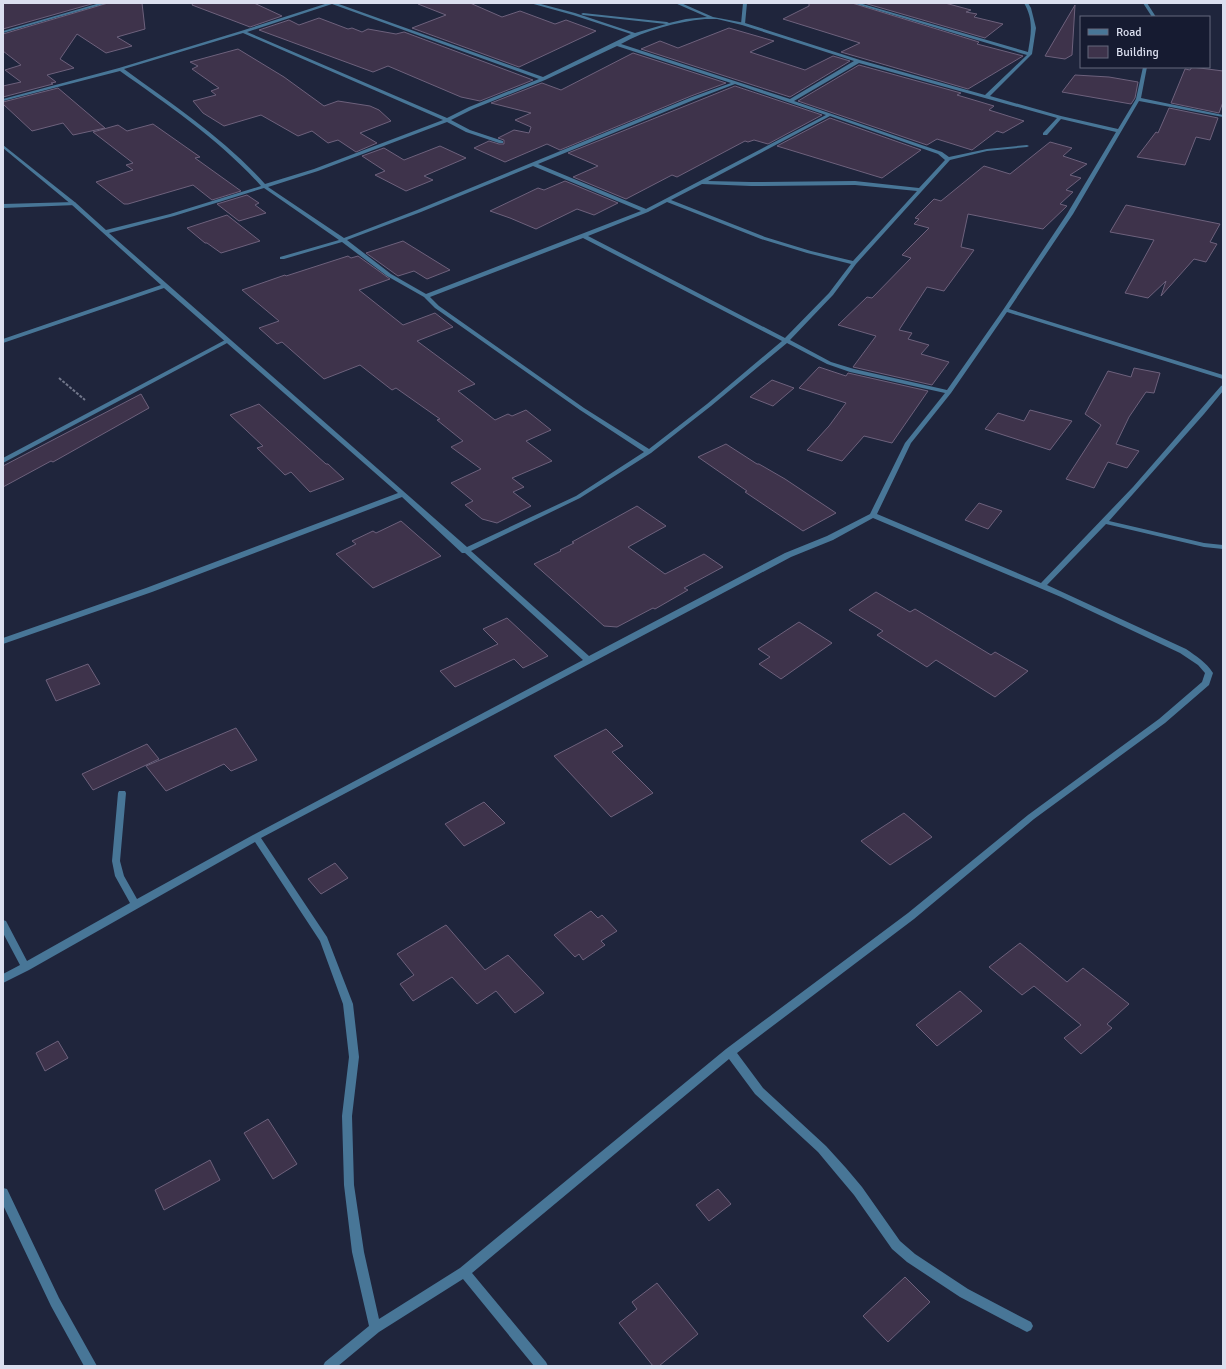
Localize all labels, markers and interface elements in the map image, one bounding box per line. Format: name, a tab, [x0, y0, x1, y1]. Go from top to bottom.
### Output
legend	[1080, 16, 1210, 68]
text: Road	[1116, 25, 1142, 40]
text: Building	[1116, 45, 1159, 60]

